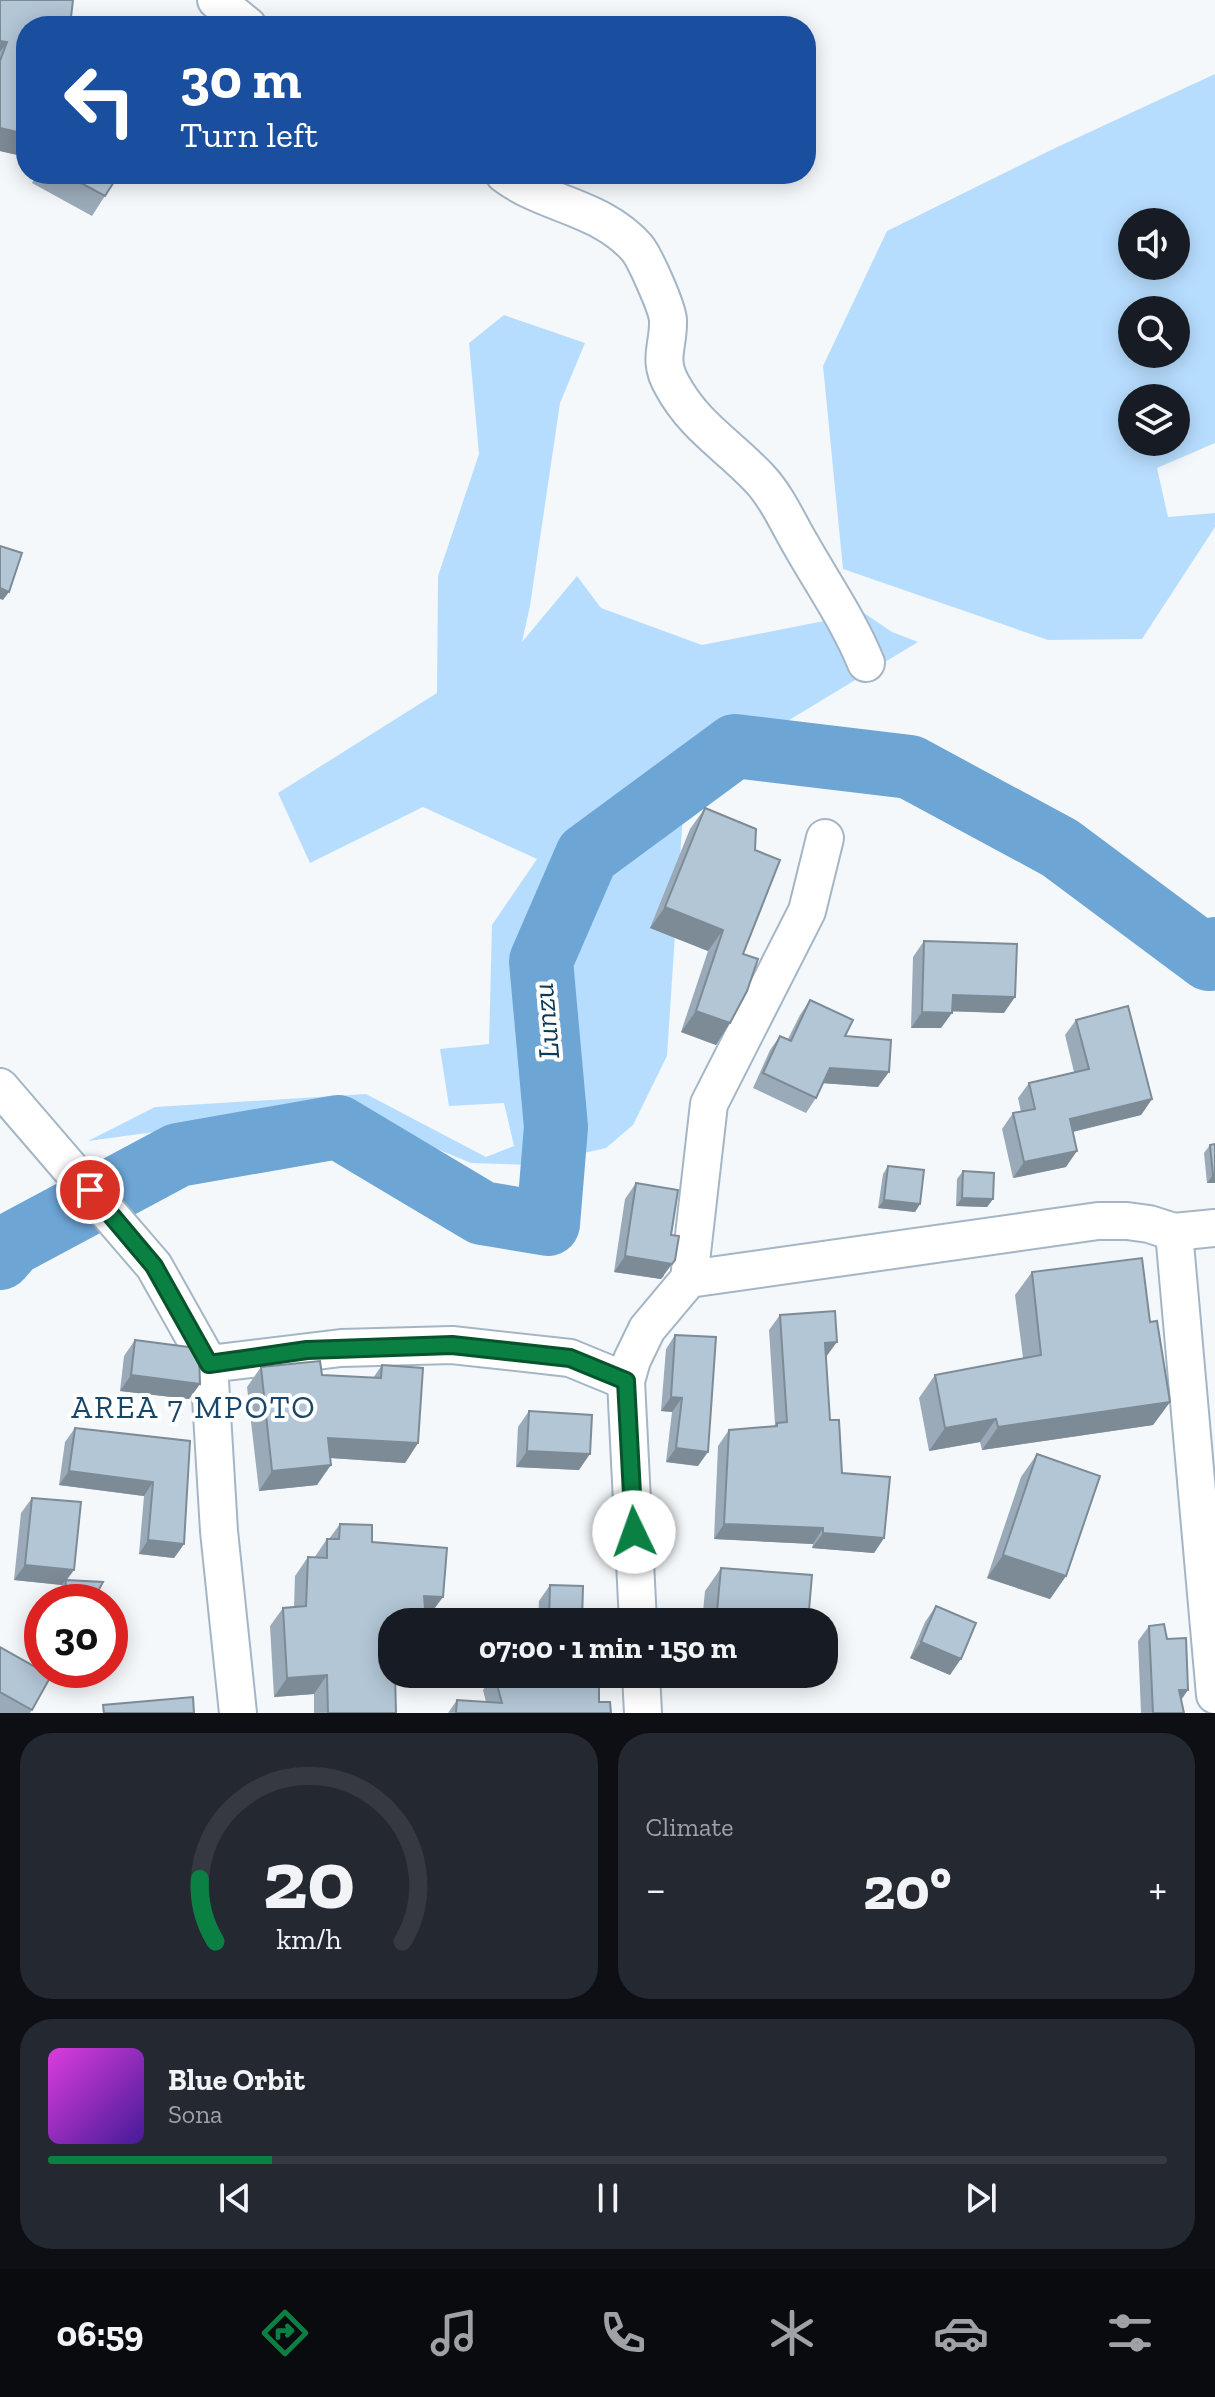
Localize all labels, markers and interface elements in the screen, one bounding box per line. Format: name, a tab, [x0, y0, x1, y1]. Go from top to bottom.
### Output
text: 30 m	[180, 45, 302, 112]
icon: left	[48, 48, 152, 152]
text: Turn left	[180, 113, 318, 156]
map controls	[1118, 208, 1190, 456]
button: sound	[1118, 208, 1190, 280]
button: search	[1118, 296, 1190, 368]
button: layers	[1118, 384, 1190, 456]
water label: Lunzu	[525, 981, 567, 1061]
pin	[56, 1156, 124, 1224]
icon: arrive	[68, 1168, 112, 1212]
district label: AREA 7 MPOTO	[71, 1388, 317, 1426]
position arrow	[592, 1490, 676, 1574]
speed limit sign: 30	[24, 1584, 128, 1688]
text: 07:00 · 1 min · 150 m	[479, 1630, 737, 1666]
text: Climate	[646, 1811, 733, 1843]
text: 20	[262, 1829, 355, 1929]
text: 20°	[863, 1852, 952, 1924]
text: −	[646, 1862, 666, 1915]
text: +	[1148, 1862, 1167, 1915]
text: km/h	[276, 1922, 341, 1956]
text: Blue Orbit	[168, 2062, 305, 2098]
text: Sona	[168, 2098, 223, 2130]
icon: previous	[213, 2176, 257, 2220]
icon: pause	[586, 2176, 630, 2220]
icon: next	[959, 2176, 1003, 2220]
icon: directions	[257, 2305, 313, 2361]
icon: music	[426, 2305, 482, 2361]
icon: phone	[595, 2305, 651, 2361]
icon: climate	[764, 2305, 820, 2361]
icon: car	[933, 2305, 989, 2361]
icon: filters	[1102, 2305, 1158, 2361]
text: 06:59	[57, 2312, 144, 2355]

